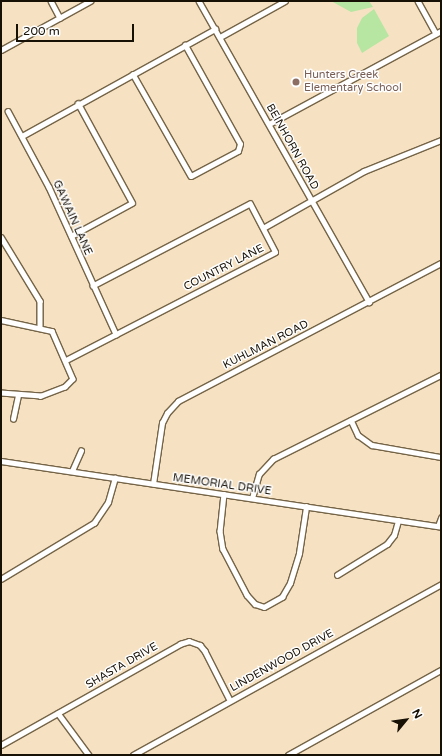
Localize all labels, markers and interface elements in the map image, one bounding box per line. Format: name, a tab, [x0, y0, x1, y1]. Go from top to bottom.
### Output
scale bar	[18, 16, 136, 42]
text: 200 m	[23, 24, 60, 38]
place label: Hunters Creek Elementary School	[304, 69, 402, 95]
marker: Hunters Creek Elementary School	[291, 77, 301, 87]
street label: BEINHORN ROAD	[263, 102, 321, 192]
street label: GAWAIN LANE	[50, 178, 94, 258]
street label: COUNTRY LANE	[182, 242, 266, 294]
street label: KUHLMAN ROAD	[221, 318, 311, 372]
street label: MEMORIAL DRIVE	[172, 472, 272, 498]
street label: LINDENWOOD DRIVE	[228, 627, 336, 695]
street label: SHASTA DRIVE	[84, 640, 160, 692]
north arrow	[386, 700, 426, 740]
text: N	[409, 707, 425, 721]

